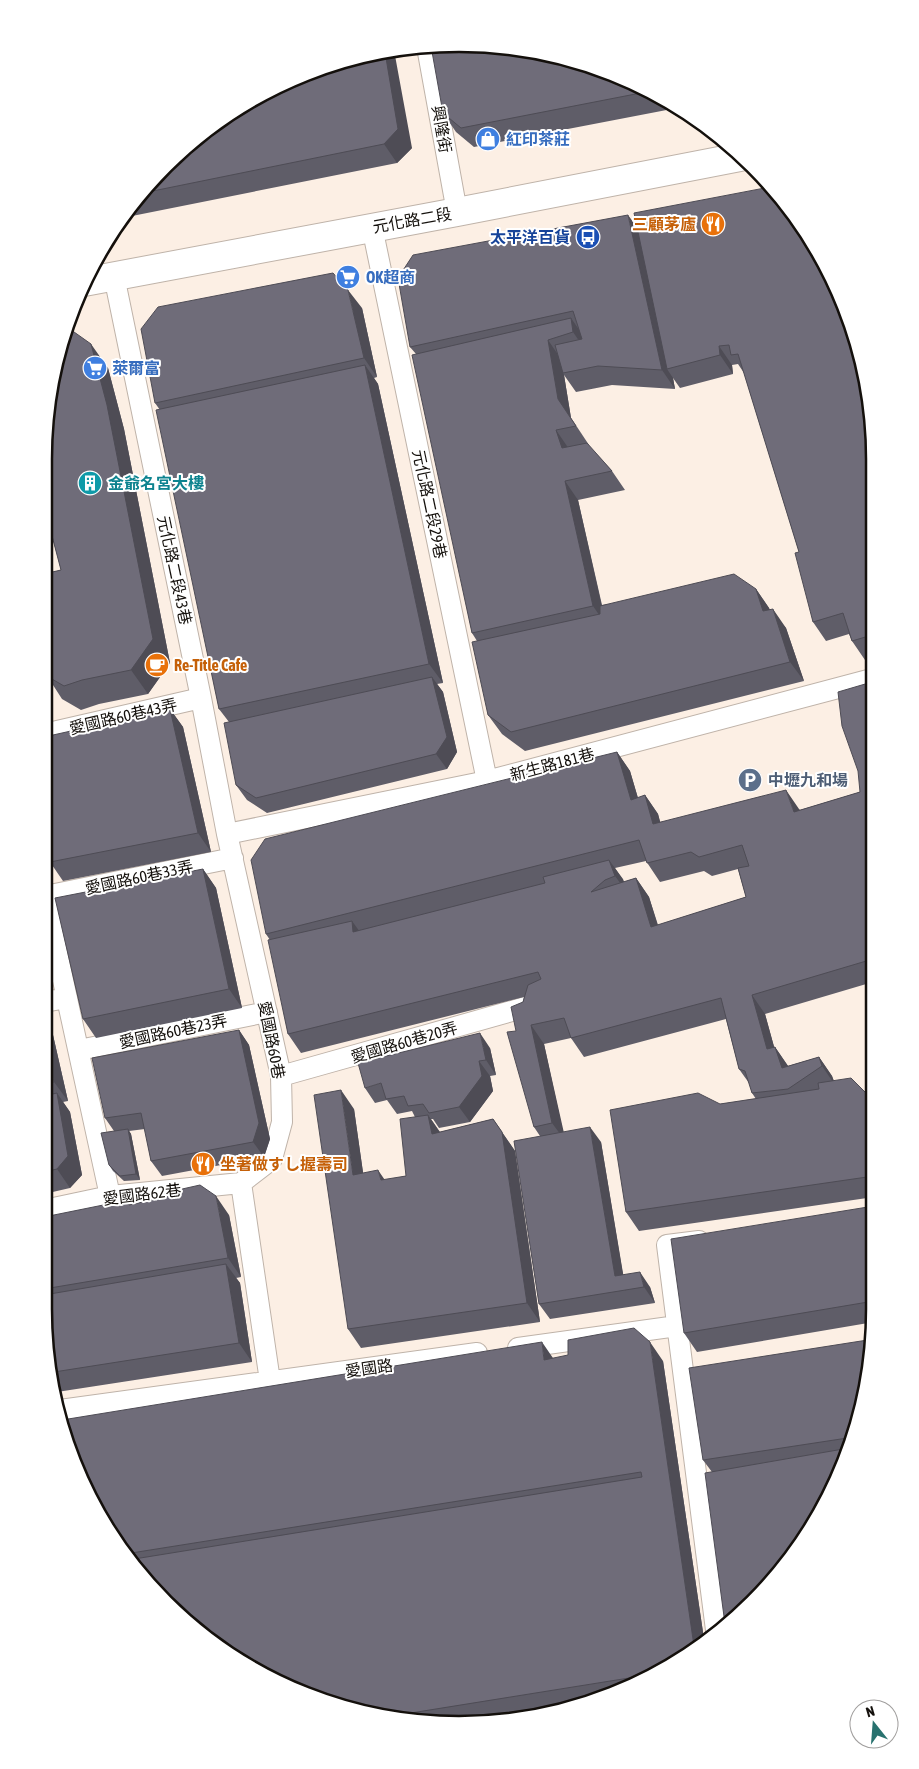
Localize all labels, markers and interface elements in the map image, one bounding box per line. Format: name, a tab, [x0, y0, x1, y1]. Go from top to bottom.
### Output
street label: 興隆街	[429, 104, 455, 154]
shop icon: 紅印茶莊	[475, 126, 501, 152]
place label: 紅印茶莊	[506, 130, 570, 148]
street label: 元化路二段	[371, 204, 453, 236]
restaurant icon: 三顧茅廬	[700, 211, 726, 237]
place label: 三顧茅廬	[632, 215, 696, 233]
bus stop icon: 太平洋百貨	[575, 224, 601, 250]
place label: 太平洋百貨	[490, 228, 570, 246]
supermarket icon: OK超商	[335, 264, 361, 290]
place label: OK超商	[366, 268, 415, 286]
supermarket icon: 萊爾富	[82, 355, 108, 381]
place label: 萊爾富	[112, 359, 160, 377]
street label: 元化路二段29巷	[410, 448, 450, 560]
building icon: 金爺名宮大樓	[77, 470, 103, 496]
place label: 金爺名宮大樓	[108, 474, 204, 492]
street label: 元化路二段43巷	[155, 514, 195, 626]
cafe icon: Re-Title Cafe	[144, 652, 170, 678]
place label: Re-Title Cafe	[174, 656, 247, 674]
street label: 愛國路60巷43弄	[67, 695, 179, 737]
street label: 新生路181巷	[508, 744, 596, 784]
parking icon: 中壢九和場	[737, 767, 763, 793]
place label: 中壢九和場	[768, 771, 848, 789]
street label: 愛國路60巷33弄	[83, 857, 195, 897]
street label: 愛國路60巷	[256, 999, 288, 1081]
street label: 愛國路60巷23弄	[117, 1011, 229, 1051]
street label: 愛國路60巷20弄	[349, 1018, 459, 1066]
restaurant icon: 坐著做すし握壽司	[190, 1151, 216, 1177]
place label: 坐著做すし握壽司	[220, 1155, 348, 1173]
street label: 愛國路62巷	[102, 1180, 182, 1208]
street label: 愛國路	[344, 1356, 394, 1380]
north arrow	[849, 1699, 899, 1749]
text: N	[864, 1703, 876, 1720]

